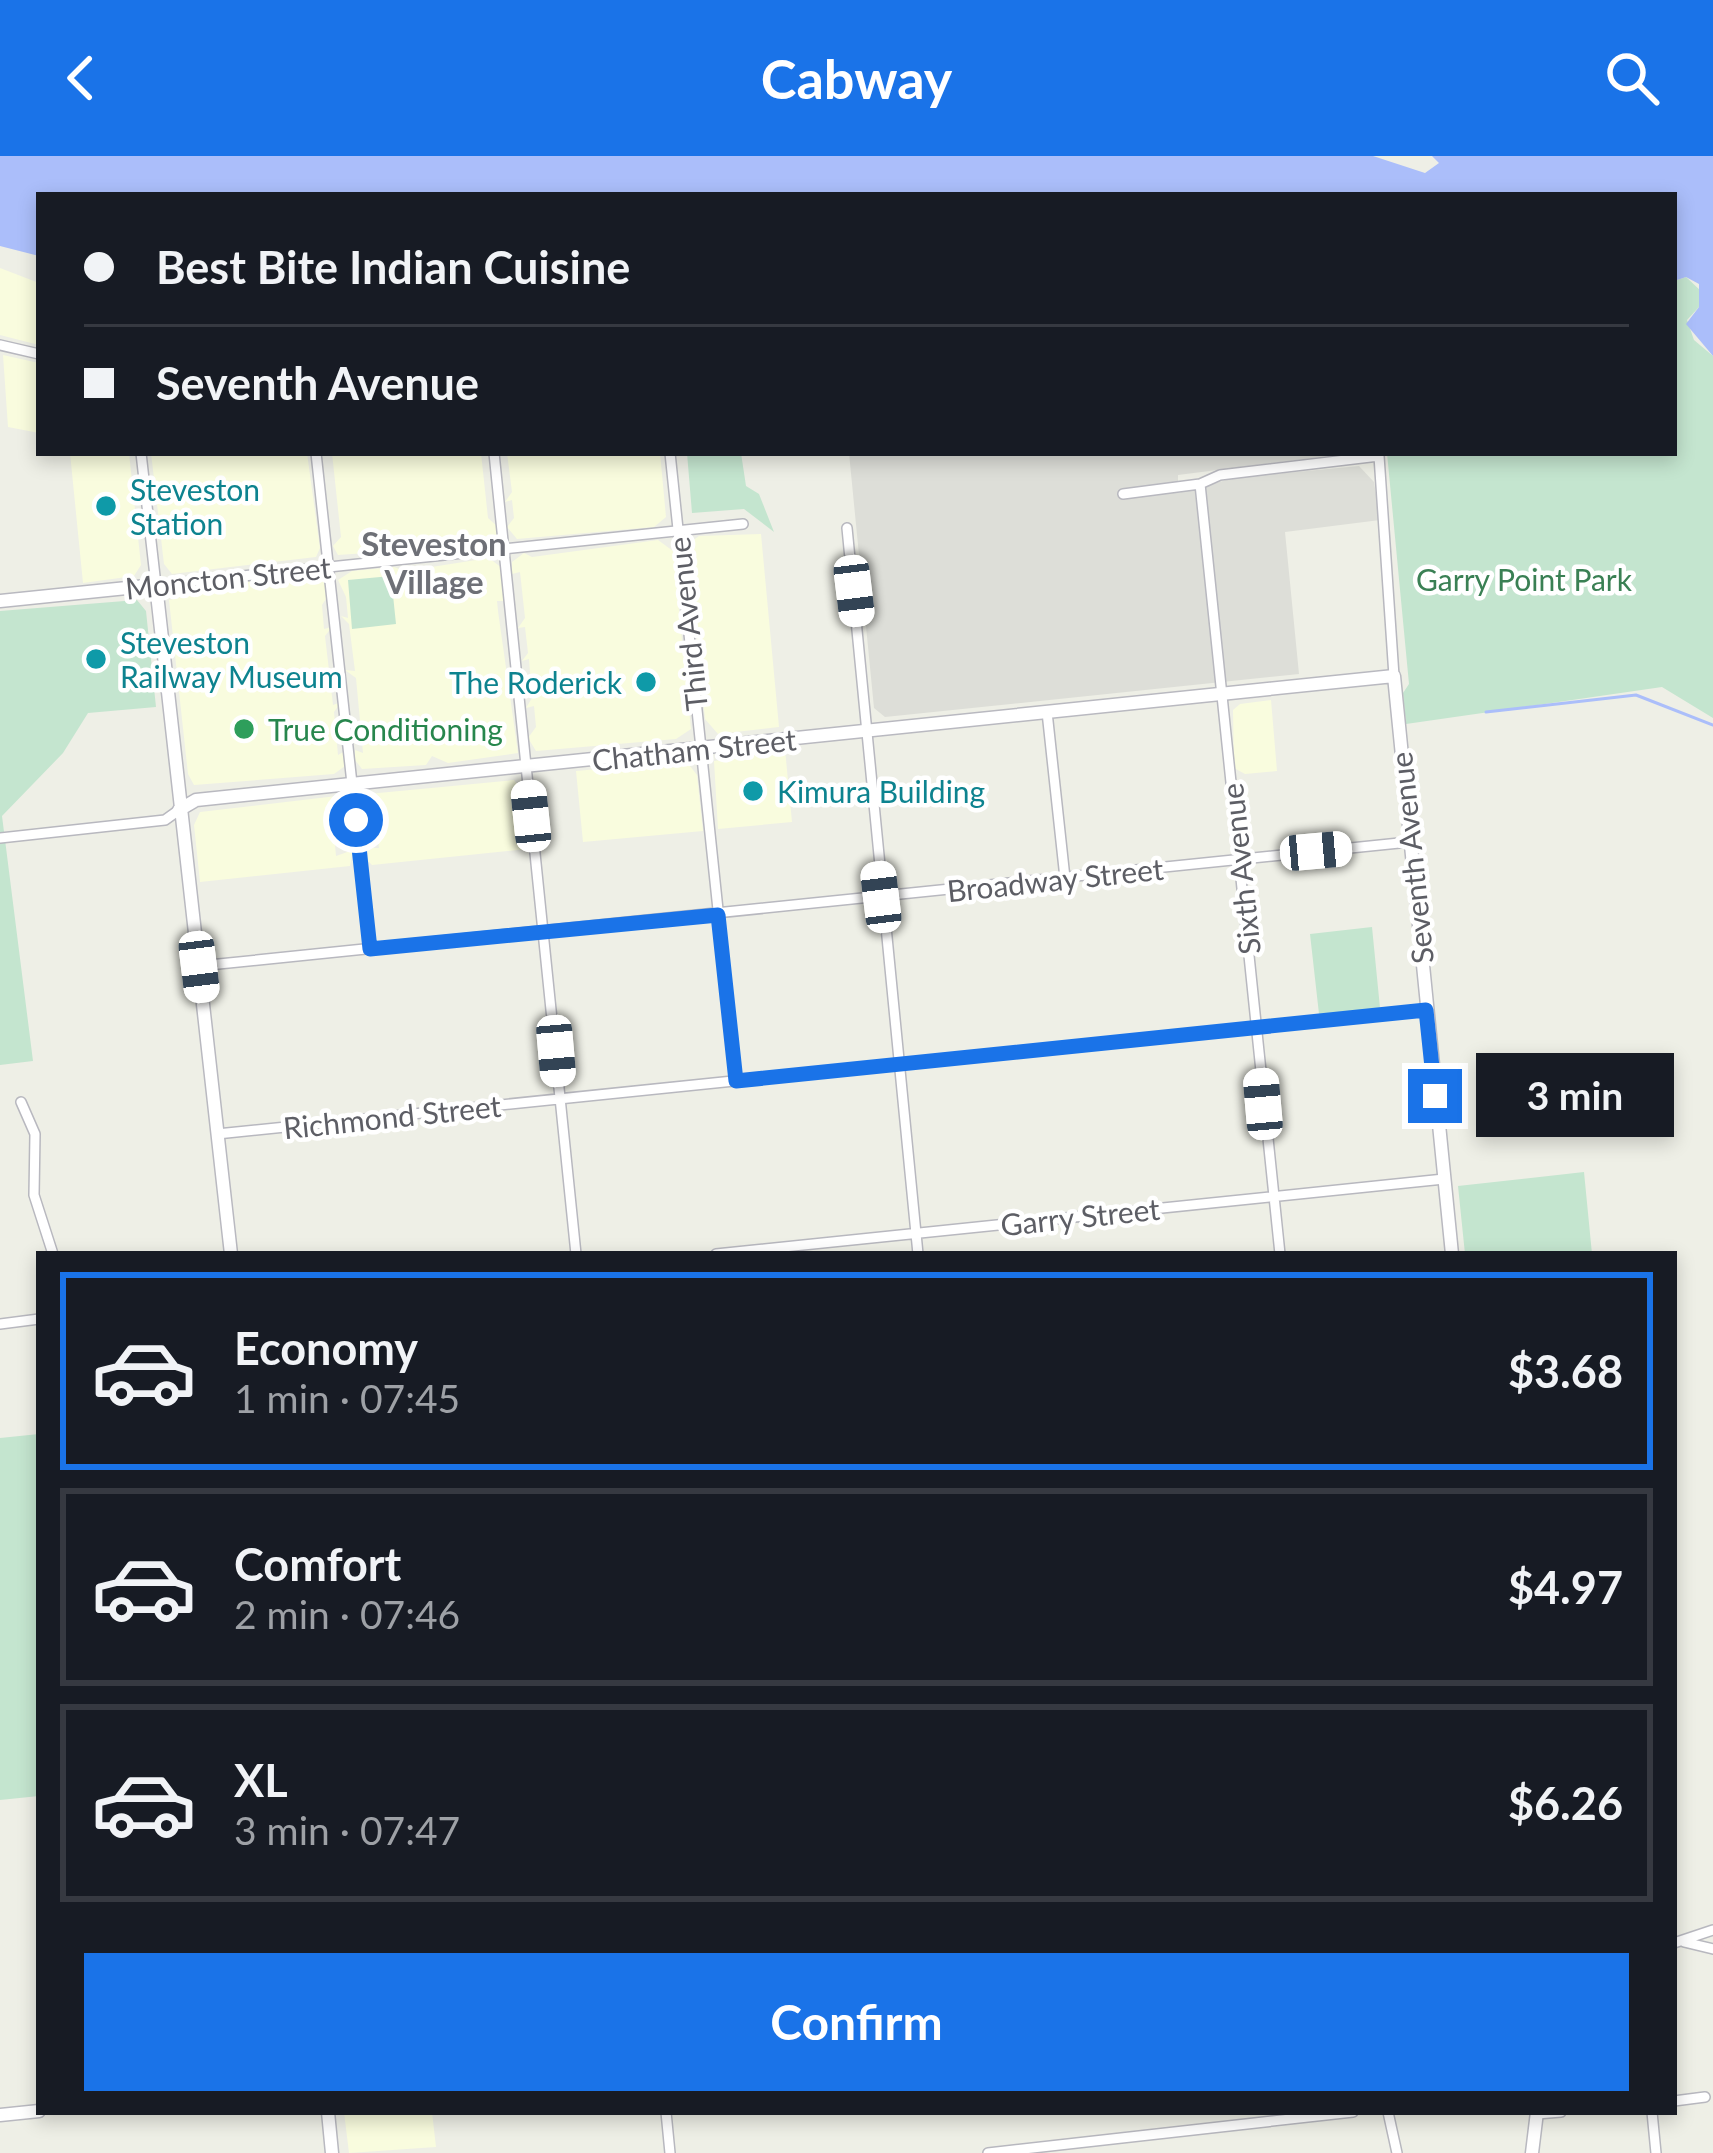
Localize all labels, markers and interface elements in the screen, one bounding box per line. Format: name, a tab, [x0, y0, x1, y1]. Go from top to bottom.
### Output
icon: back	[48, 45, 114, 111]
icon: search	[1599, 45, 1665, 111]
text: Cabway	[761, 46, 952, 111]
text: Best Bite Indian Cuisine	[156, 240, 630, 294]
text: Seventh Avenue	[156, 356, 479, 410]
place label: Steveston Station	[130, 471, 260, 541]
marker: Steveston Station	[93, 493, 119, 519]
district label: Steveston Village	[361, 523, 507, 601]
street label: Third Avenue	[660, 535, 714, 713]
street label: Moncton Street	[123, 548, 333, 606]
car	[832, 553, 876, 629]
park label: Garry Point Park	[1416, 561, 1633, 597]
place label: Steveston Railway Museum	[120, 624, 343, 694]
marker: Steveston Railway Museum	[83, 646, 109, 672]
place label: The Roderick	[449, 664, 623, 700]
marker: The Roderick	[633, 669, 659, 695]
place label: True Conditioning	[268, 711, 503, 747]
marker: True Conditioning	[231, 716, 257, 742]
street label: Chatham Street	[590, 720, 798, 778]
street label: Seventh Avenue	[1382, 750, 1440, 966]
place label: Kimura Building	[777, 773, 985, 809]
car	[509, 778, 553, 854]
marker: Kimura Building	[740, 778, 766, 804]
street label: Sixth Avenue	[1213, 782, 1267, 956]
route start	[329, 793, 383, 847]
car	[1279, 830, 1353, 872]
street label: Broadway Street	[945, 850, 1165, 908]
car	[859, 859, 903, 935]
car	[177, 929, 221, 1005]
car	[535, 1014, 577, 1088]
callout: 3 min	[1477, 1054, 1675, 1138]
car	[1242, 1067, 1284, 1141]
route end	[1408, 1069, 1462, 1123]
text: 3 min	[1527, 1072, 1623, 1118]
street label: Richmond Street	[281, 1087, 503, 1145]
street label: Garry Street	[999, 1190, 1162, 1242]
icon: car	[90, 1317, 198, 1425]
text: Economy	[234, 1321, 418, 1375]
text: $3.68	[1508, 1344, 1623, 1398]
text: 1 min · 07:45	[234, 1375, 460, 1421]
icon: car	[90, 1533, 198, 1641]
text: Comfort	[234, 1537, 401, 1591]
text: $4.97	[1508, 1560, 1623, 1614]
text: 2 min · 07:46	[234, 1591, 460, 1637]
icon: car	[90, 1749, 198, 1857]
text: XL	[234, 1753, 288, 1807]
text: $6.26	[1508, 1776, 1623, 1830]
text: 3 min · 07:47	[234, 1807, 460, 1853]
button: Confirm	[84, 1953, 1629, 2091]

